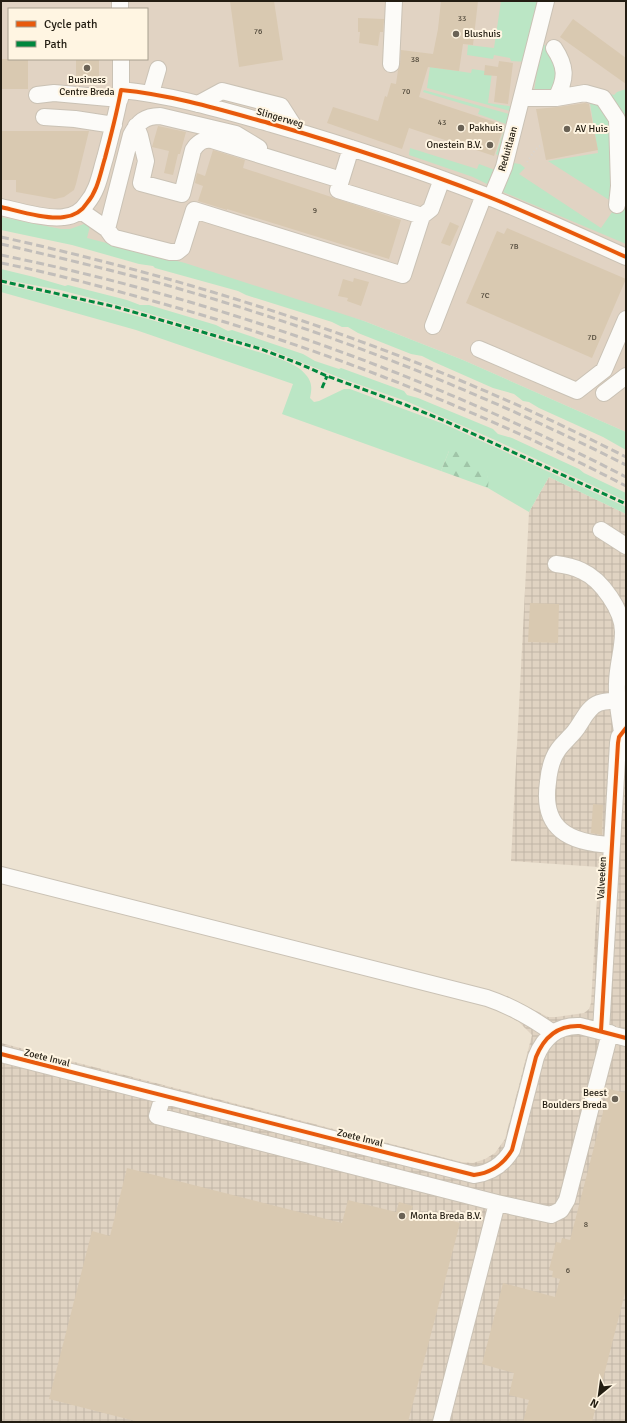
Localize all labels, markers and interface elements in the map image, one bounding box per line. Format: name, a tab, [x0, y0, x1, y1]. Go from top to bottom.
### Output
legend	[8, 8, 148, 60]
house number: 33	[458, 13, 466, 23]
text: Cycle path	[44, 17, 97, 32]
house number: 76	[254, 26, 262, 36]
place label: Blushuis	[464, 28, 501, 40]
marker: Blushuis	[451, 29, 461, 39]
text: Path	[44, 37, 67, 52]
house number: 38	[411, 54, 419, 64]
marker: Business Centre Breda	[82, 63, 92, 73]
place label: Business Centre Breda	[59, 74, 115, 98]
house number: 70	[402, 86, 410, 96]
street label: Slingerweg	[255, 106, 305, 130]
house number: 43	[438, 117, 446, 127]
place label: Pakhuis	[469, 122, 503, 134]
marker: Pakhuis	[456, 123, 466, 133]
place label: AV Huis	[575, 123, 608, 135]
marker: AV Huis	[562, 124, 572, 134]
street label: Reduitlaan	[496, 125, 520, 173]
place label: Onestein B.V.	[427, 139, 482, 151]
marker: Onestein B.V.	[485, 140, 495, 150]
house number: 9	[313, 205, 317, 215]
house number: 7B	[509, 241, 519, 251]
house number: 7C	[480, 290, 490, 300]
house number: 7D	[587, 332, 597, 342]
street label: Valveeken	[595, 856, 609, 900]
street label: Zoete Inval	[23, 1046, 71, 1070]
place label: Beest Boulders Breda	[542, 1087, 607, 1111]
marker: Beest Boulders Breda	[610, 1094, 620, 1104]
street label: Zoete Inval	[336, 1126, 384, 1150]
place label: Monta Breda B.V.	[410, 1210, 482, 1222]
marker: Monta Breda B.V.	[397, 1211, 407, 1221]
house number: 8	[584, 1219, 588, 1229]
house number: 6	[566, 1265, 570, 1275]
north arrow	[579, 1375, 619, 1415]
text: N	[588, 1396, 601, 1411]

